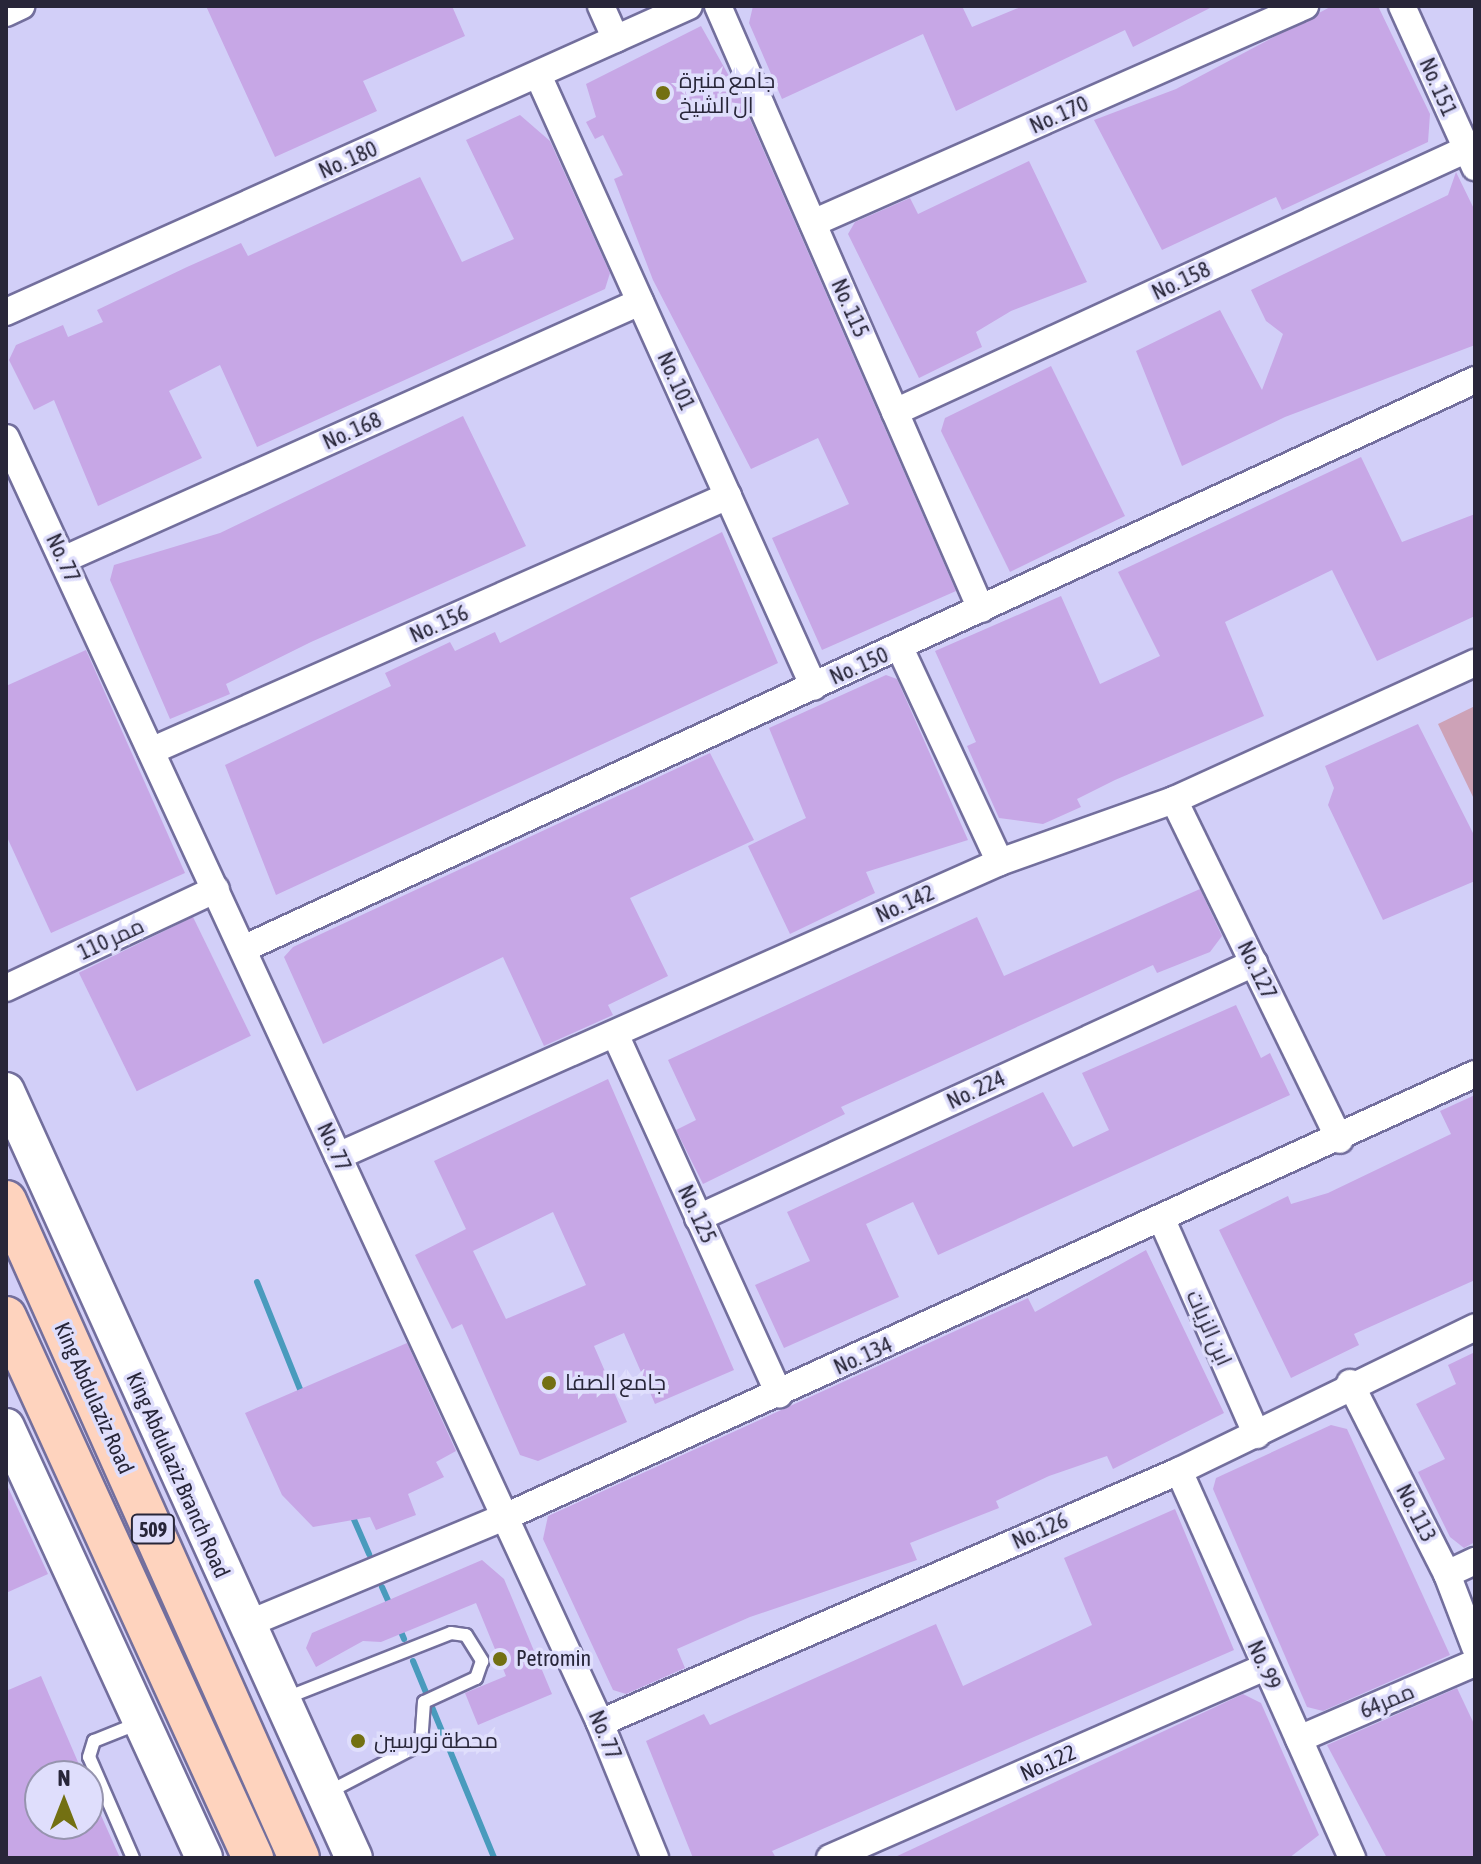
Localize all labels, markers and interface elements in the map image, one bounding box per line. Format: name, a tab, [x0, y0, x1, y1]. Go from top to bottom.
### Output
street label: No. 151	[1413, 54, 1463, 120]
place label: جامع منيرة ال الشيخ	[679, 67, 775, 118]
marker: جامع منيرة ال الشيخ	[654, 84, 672, 102]
street label: No. 170	[1026, 90, 1092, 140]
street label: No. 180	[315, 135, 381, 185]
street label: No. 158	[1148, 256, 1214, 306]
street label: No. 115	[825, 275, 875, 341]
street label: No. 101	[651, 348, 701, 414]
street label: No. 168	[319, 406, 385, 456]
street label: No. 77	[40, 529, 86, 587]
street label: No. 156	[406, 599, 472, 649]
street label: No. 150	[826, 641, 892, 691]
street label: No. 142	[872, 879, 938, 929]
street label: 110 ممر	[74, 912, 148, 966]
street label: No. 127	[1232, 937, 1282, 1003]
street label: No. 224	[943, 1065, 1009, 1115]
street label: No. 77	[311, 1118, 357, 1176]
street label: No. 125	[672, 1181, 722, 1247]
street label: ابن الزيات	[1181, 1286, 1237, 1370]
street label: King Abdulaziz Road	[49, 1318, 139, 1478]
street label: No. 134	[830, 1331, 896, 1381]
street label: King Abdulaziz Branch Road	[121, 1368, 235, 1582]
place label: جامع الصفا	[565, 1370, 666, 1396]
marker: جامع الصفا	[540, 1374, 558, 1392]
street label: No. 113	[1390, 1480, 1442, 1546]
street label: No.126	[1008, 1507, 1072, 1555]
road number: 509	[129, 1513, 177, 1545]
street label: No. 99	[1242, 1636, 1286, 1694]
place label: Petromin	[516, 1646, 591, 1672]
marker: Petromin	[491, 1650, 509, 1668]
street label: ممر64	[1356, 1678, 1418, 1724]
street label: No. 77	[583, 1706, 627, 1764]
place label: محطة نورسين	[374, 1728, 498, 1754]
marker: محطة نورسين	[349, 1732, 367, 1750]
street label: No.122	[1016, 1739, 1080, 1787]
north arrow	[24, 1760, 104, 1840]
text: N	[58, 1765, 70, 1791]

